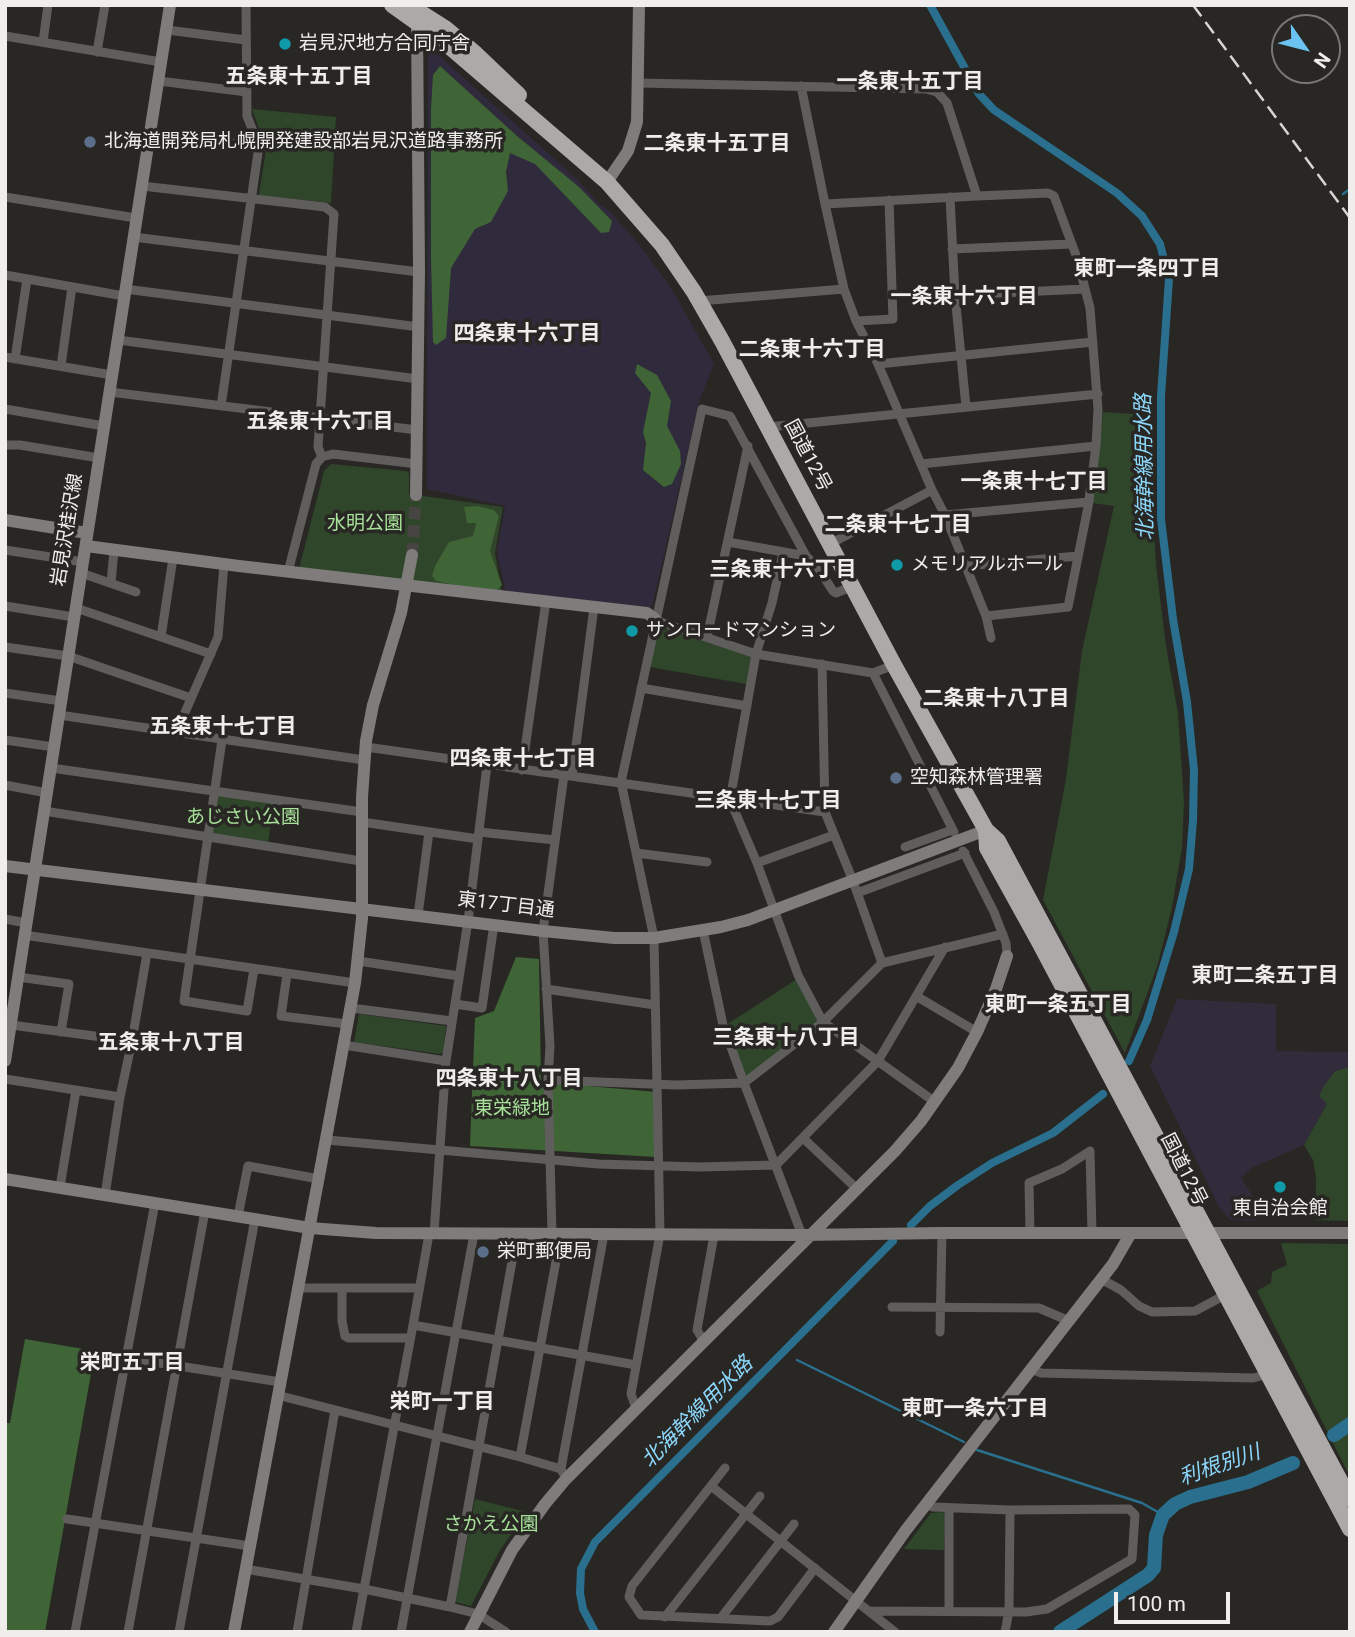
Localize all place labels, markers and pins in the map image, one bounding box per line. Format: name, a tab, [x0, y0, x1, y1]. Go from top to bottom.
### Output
place label: 岩見沢地方合同庁舎	[299, 33, 470, 55]
marker: 岩見沢地方合同庁舎	[277, 36, 293, 52]
place label: 北海道開発局札幌開発建設部岩見沢道路事務所	[104, 131, 503, 153]
marker: 北海道開発局札幌開発建設部岩見沢道路事務所	[82, 134, 98, 150]
place label: メモリアルホール	[911, 554, 1063, 576]
marker: メモリアルホール	[889, 557, 905, 573]
place label: サンロードマンション	[646, 620, 836, 642]
marker: サンロードマンション	[624, 623, 640, 639]
place label: 空知森林管理署	[910, 767, 1043, 789]
marker: 空知森林管理署	[888, 770, 904, 786]
marker: 東自治会館	[1272, 1179, 1288, 1195]
place label: 東自治会館	[1233, 1198, 1327, 1220]
place label: 栄町郵便局	[497, 1241, 592, 1263]
marker: 栄町郵便局	[475, 1244, 491, 1260]

